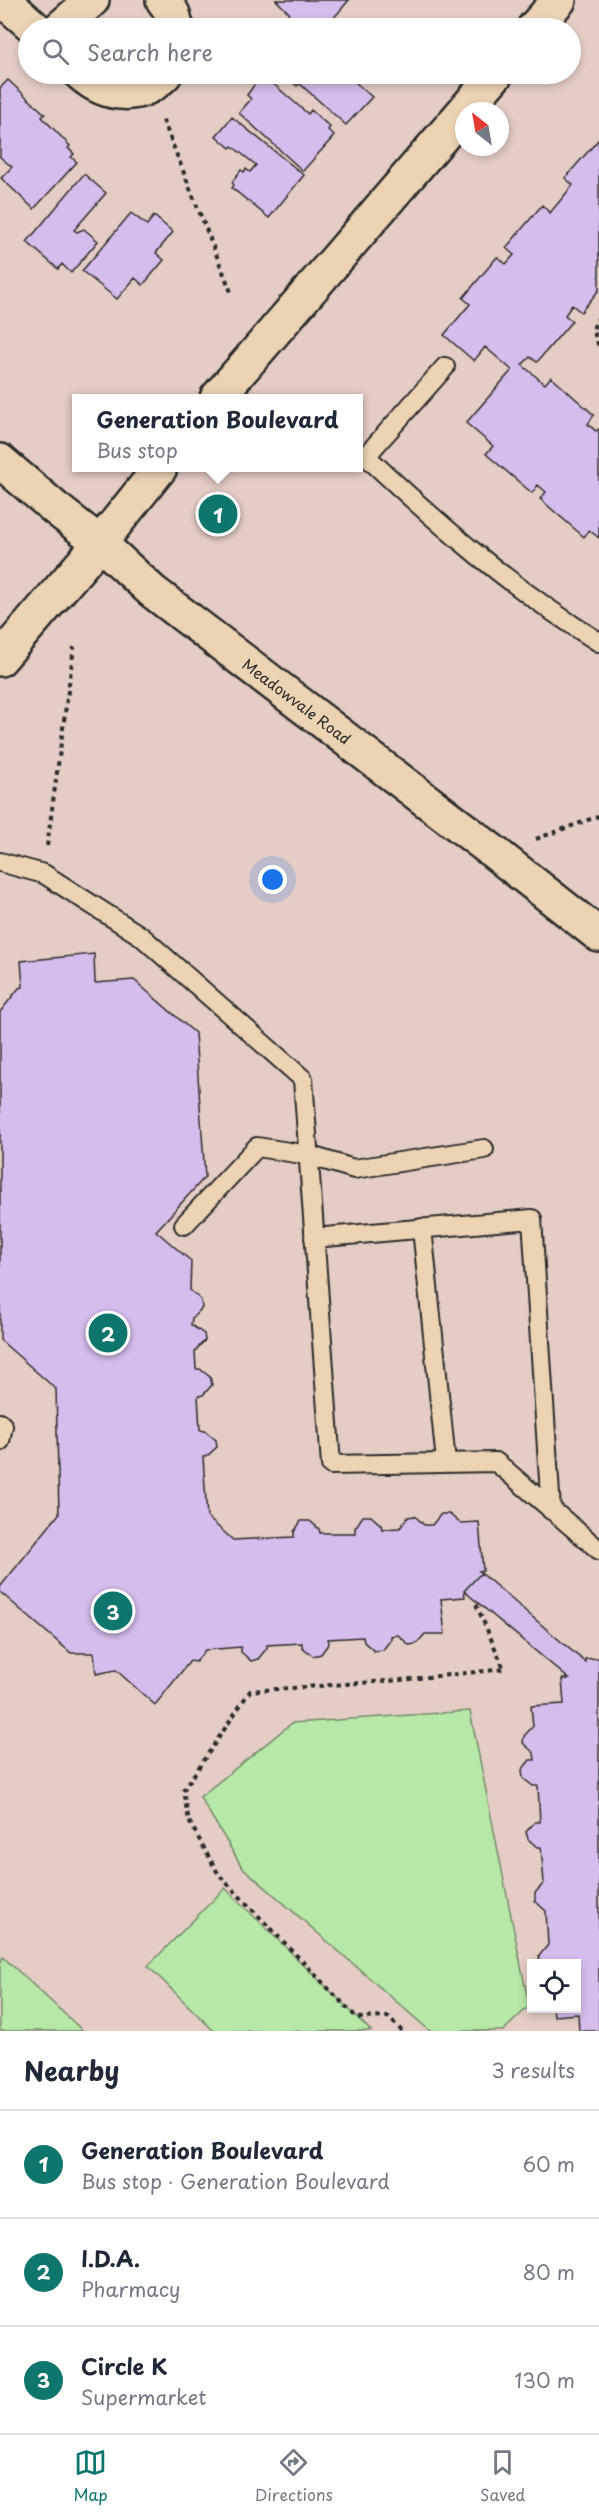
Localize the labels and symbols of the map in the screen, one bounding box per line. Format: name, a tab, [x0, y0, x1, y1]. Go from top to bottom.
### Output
north arrow	[455, 102, 509, 156]
pin: 1	[198, 492, 238, 536]
street label: Meadowvale Road	[238, 652, 356, 750]
your location	[258, 865, 287, 894]
pin: 2	[88, 1310, 128, 1356]
pin: 3	[94, 1588, 132, 1634]

